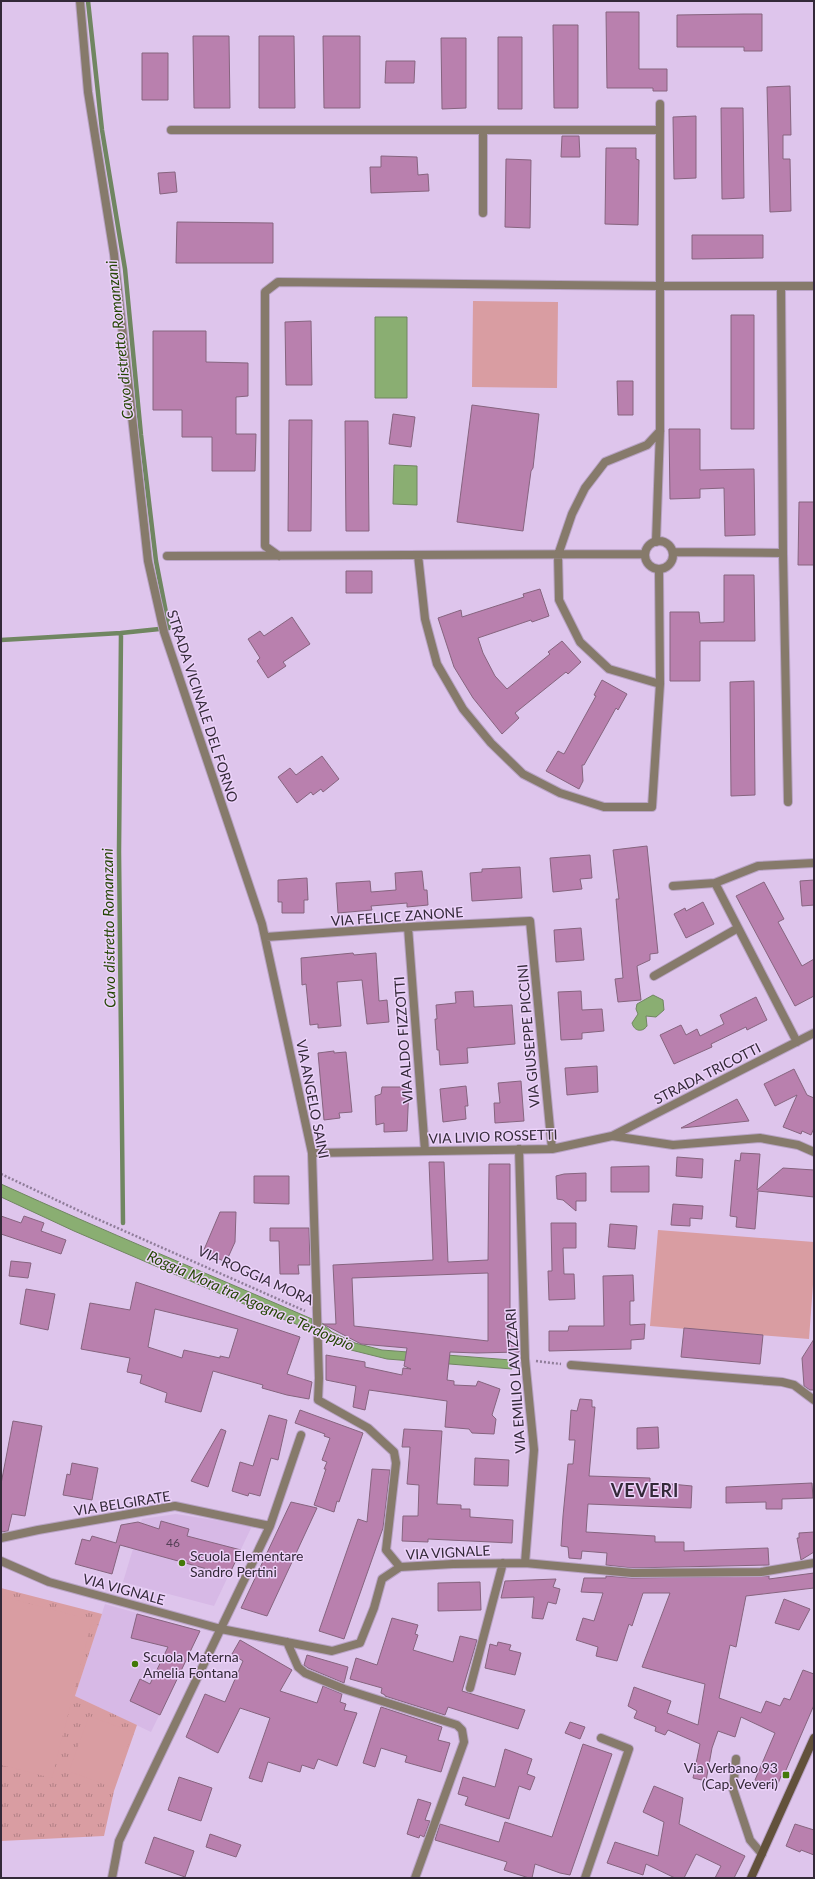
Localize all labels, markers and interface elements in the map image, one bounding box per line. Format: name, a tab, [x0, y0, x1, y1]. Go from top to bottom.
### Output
water label: Cavo distretto Romanzani	[102, 259, 136, 420]
street label: STRADA VICINALE DEL FORNO	[164, 608, 242, 804]
water label: Cavo distretto Romanzani	[98, 848, 118, 1008]
street label: VIA FELICE ZANONE	[330, 903, 464, 929]
street label: VIA GIUSEPPE PICCINI	[513, 964, 543, 1108]
street label: VIA ALDO FIZZOTTI	[390, 976, 416, 1104]
street label: VIA ANGELO SAINI	[293, 1038, 333, 1160]
street label: STRADA TRICOTTI	[651, 1039, 763, 1107]
street label: VIA LIVIO ROSSETTI	[428, 1125, 558, 1147]
street label: VIA ROGGIA MORA	[195, 1242, 317, 1308]
water label: Roggia Mora tra Agogna e Terdoppio	[145, 1246, 357, 1354]
street label: VIA EMILIO LAVIZZARI	[501, 1308, 529, 1454]
district label: VEVERI	[610, 1479, 679, 1501]
street label: VIA BELGIRATE	[72, 1487, 172, 1519]
house number: 46	[166, 1535, 180, 1550]
street label: VIA VIGNALE	[405, 1541, 491, 1563]
place label: Scuola Elementare Sandro Pertini	[190, 1547, 303, 1580]
marker: Scuola Elementare Sandro Pertini	[177, 1558, 187, 1568]
street label: VIA VIGNALE	[81, 1570, 167, 1608]
place label: Scuola Materna Amelia Fontana	[143, 1648, 239, 1681]
marker: Scuola Materna Amelia Fontana	[130, 1659, 140, 1669]
place label: Via Verbano 93 (Cap. Veveri)	[684, 1759, 778, 1792]
marker: Via Verbano 93 (Cap. Veveri)	[781, 1770, 791, 1780]

